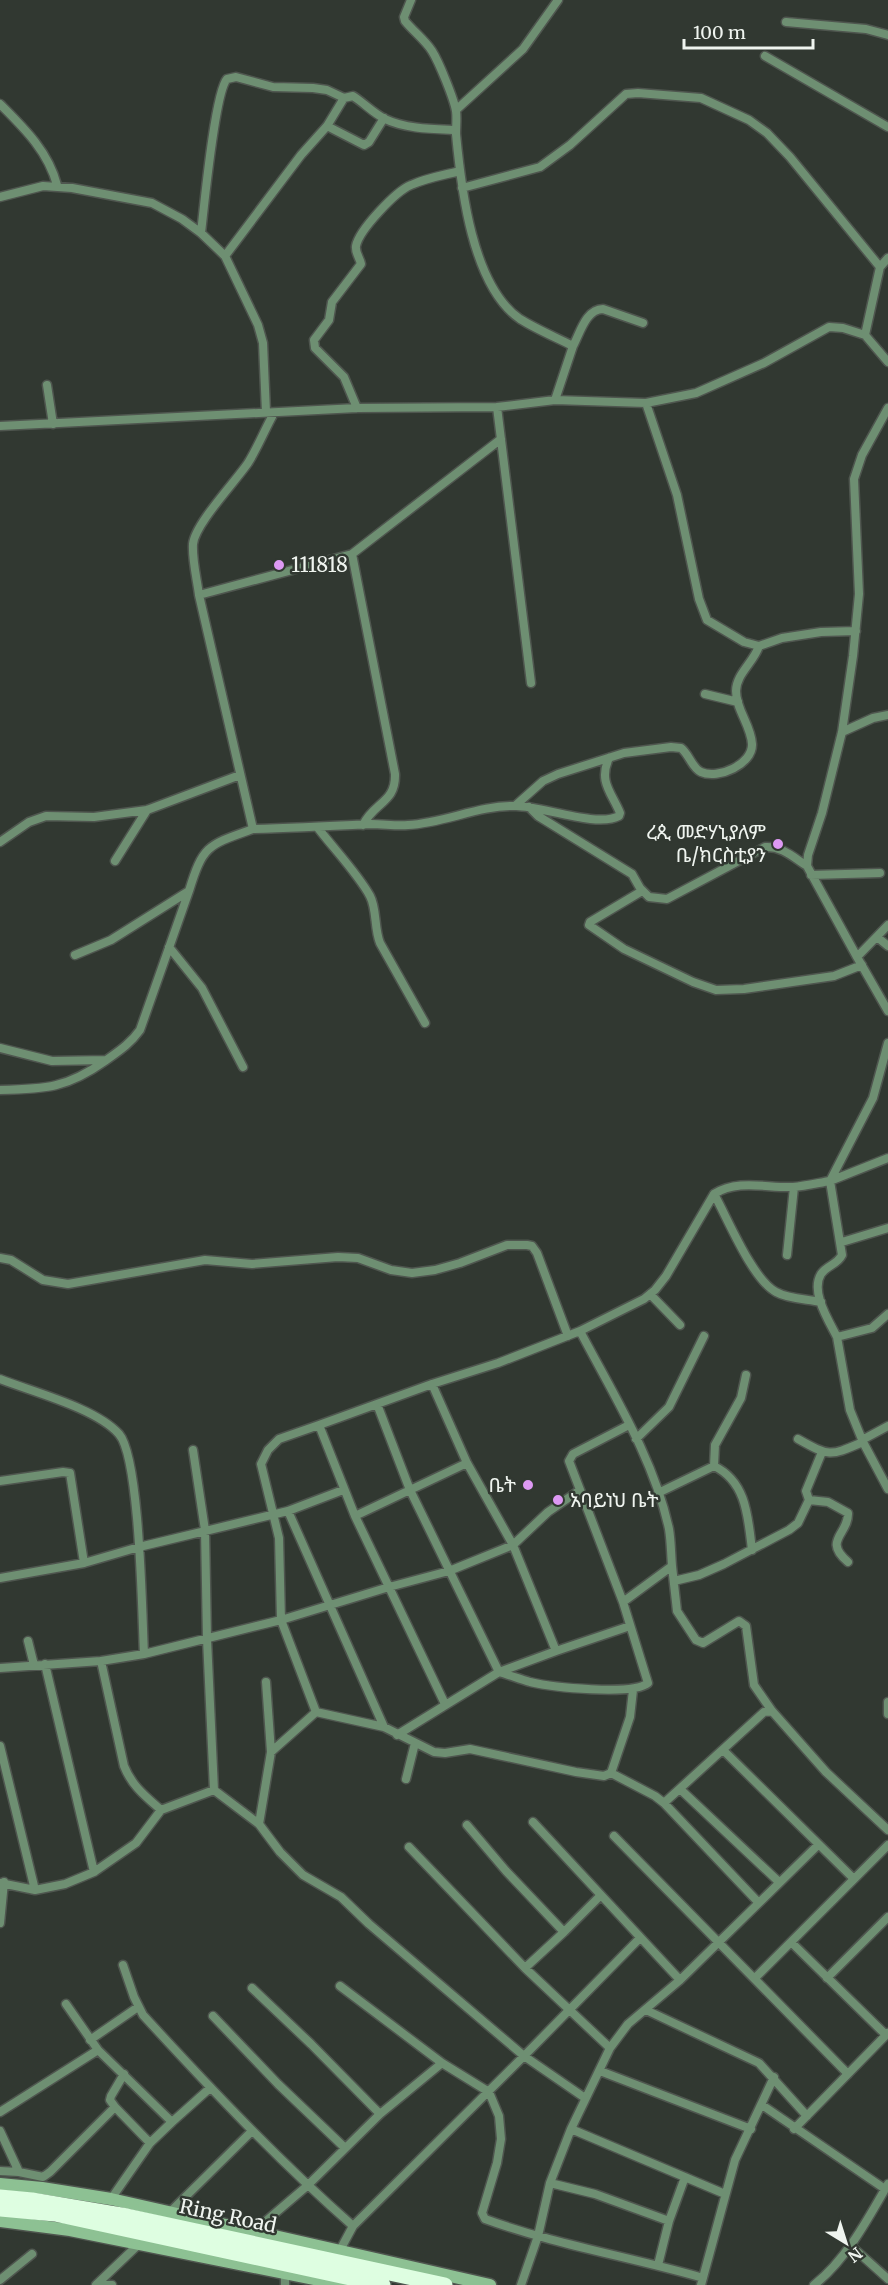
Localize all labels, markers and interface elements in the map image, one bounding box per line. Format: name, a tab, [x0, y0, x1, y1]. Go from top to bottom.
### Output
scale bar	[684, 12, 813, 50]
text: 100 m	[693, 21, 746, 44]
place label: 111818	[291, 552, 348, 577]
marker: 111818	[272, 558, 286, 572]
place label: ረጲ መድሃኒያለም ቤ/ክርስቲያን	[646, 819, 766, 867]
marker: ረጲ መድሃኒያለም ቤ/ክርስቲያን	[771, 837, 785, 851]
place label: ቤት	[489, 1472, 516, 1497]
marker: ቤት	[521, 1478, 535, 1492]
place label: አባይነህ ቤት	[570, 1487, 659, 1512]
marker: አባይነህ ቤት	[551, 1493, 565, 1507]
street label: Ring Road	[177, 2193, 279, 2238]
north arrow	[816, 2213, 876, 2273]
text: N	[844, 2243, 866, 2267]

